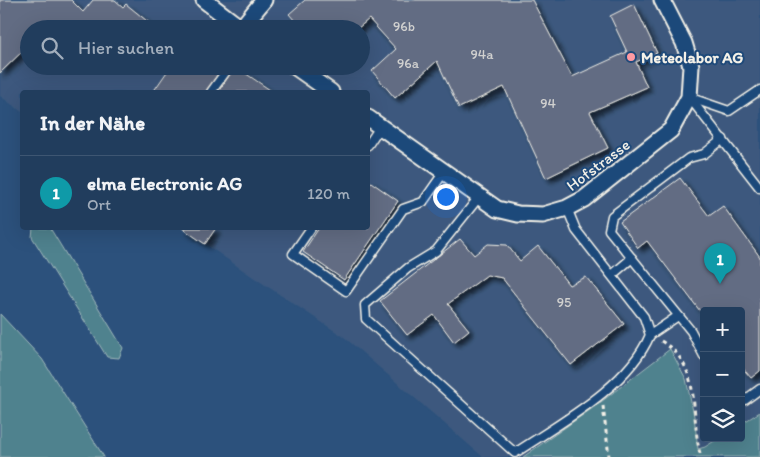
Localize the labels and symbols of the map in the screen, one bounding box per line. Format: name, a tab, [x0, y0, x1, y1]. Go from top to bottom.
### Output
house number: 96b	[393, 18, 415, 35]
house number: 94a	[470, 46, 494, 63]
place label: Meteolabor AG	[641, 48, 743, 67]
marker: Meteolabor AG	[625, 51, 637, 63]
house number: 96a	[397, 55, 420, 72]
house number: 94	[540, 95, 556, 112]
street label: Hofstrasse	[562, 135, 634, 195]
your location	[433, 184, 459, 210]
pin: 1	[704, 243, 736, 284]
house number: 95	[557, 294, 571, 311]

